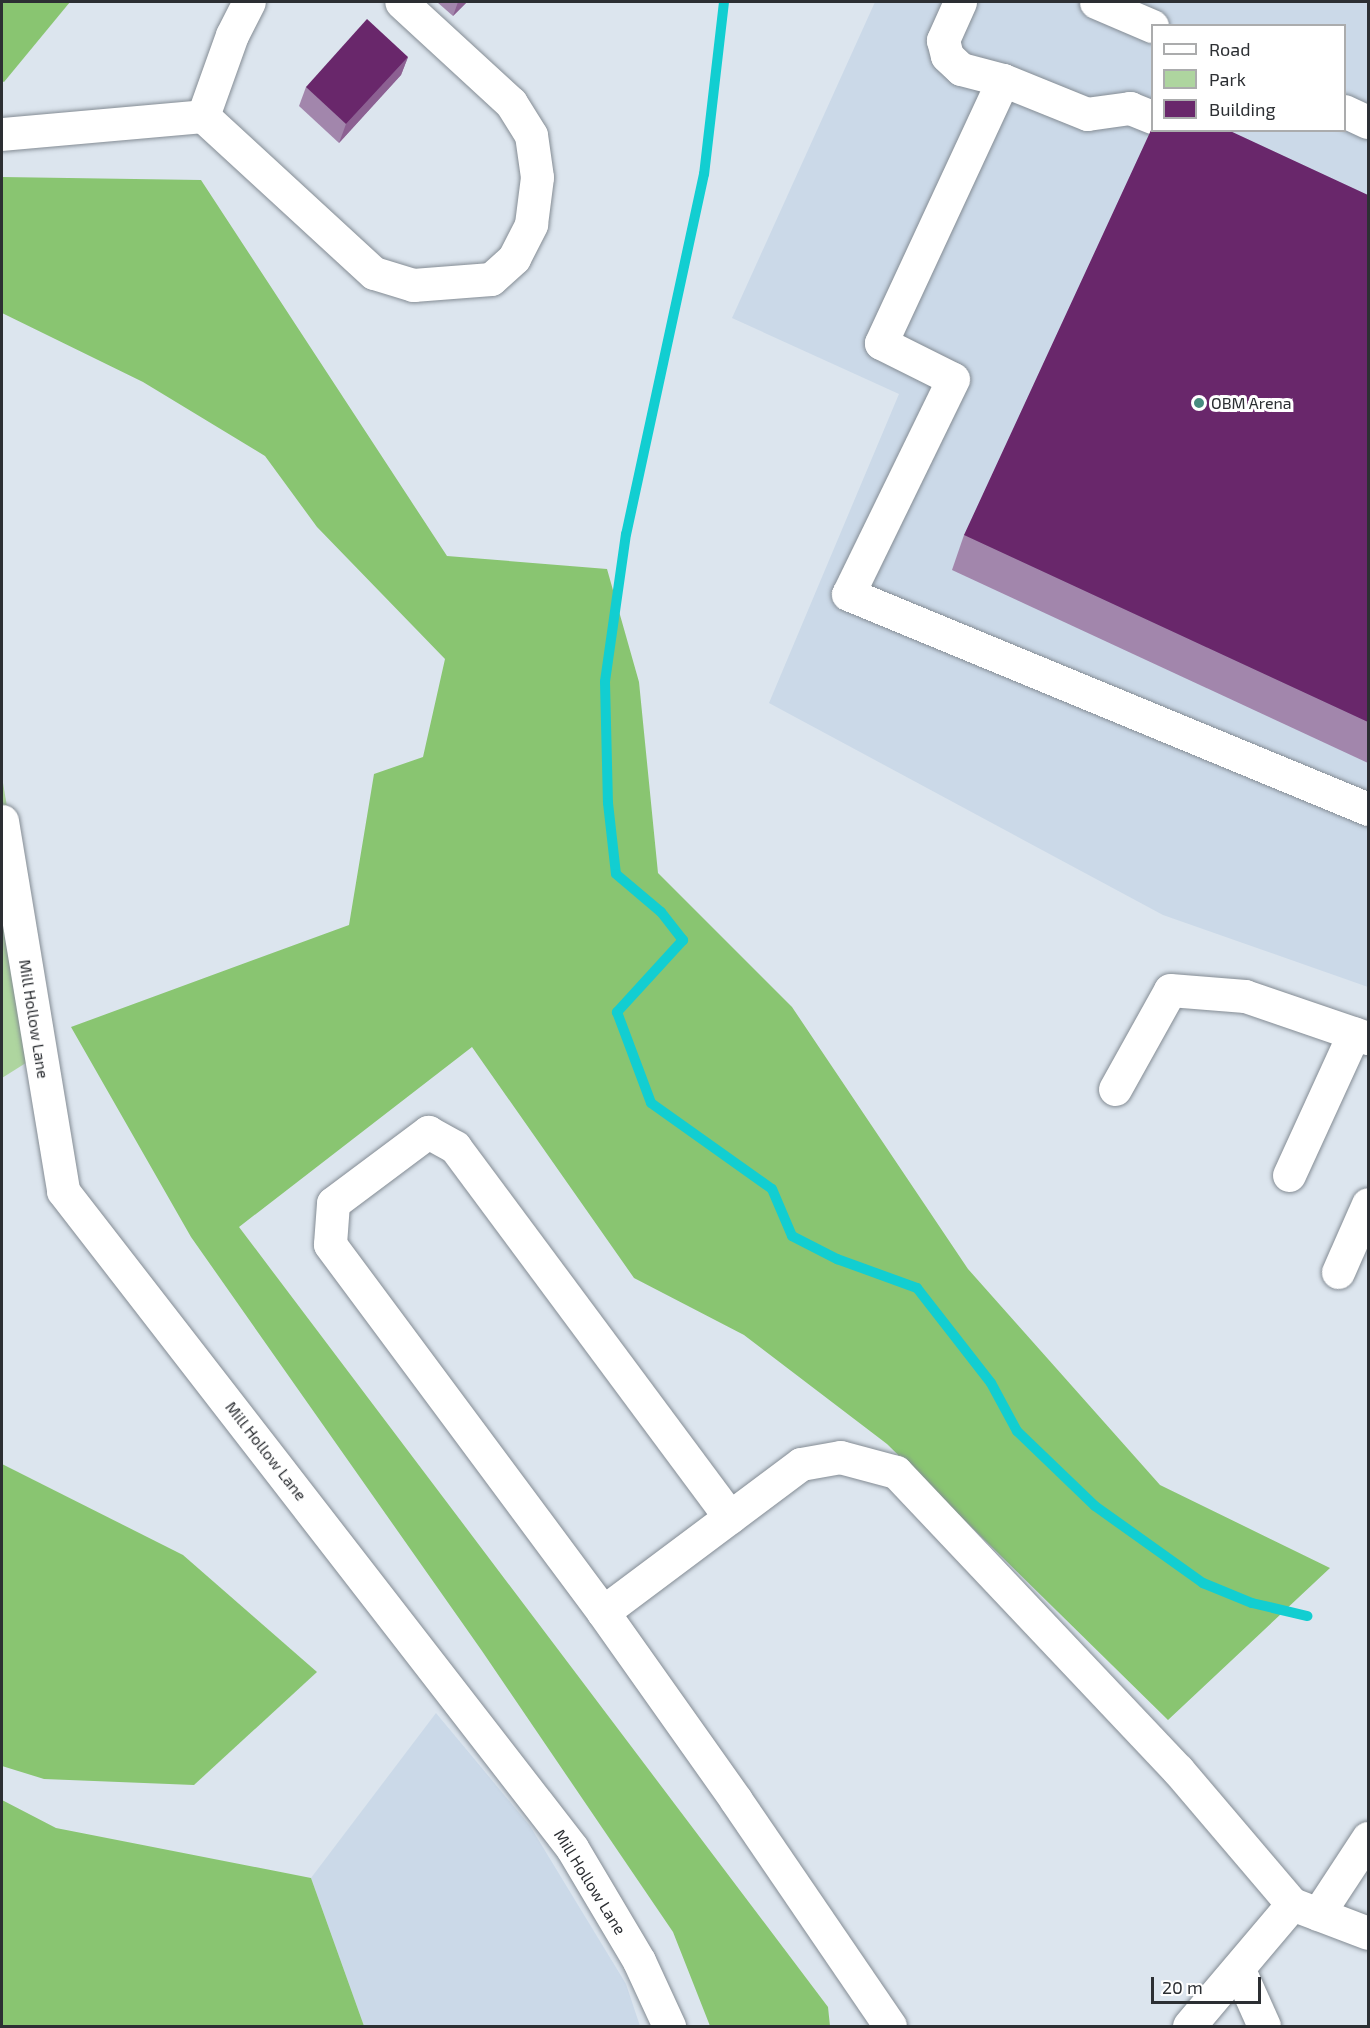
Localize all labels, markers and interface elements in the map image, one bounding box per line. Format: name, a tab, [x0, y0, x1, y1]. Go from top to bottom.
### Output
legend	[1151, 24, 1346, 132]
text: Road	[1209, 38, 1250, 60]
text: Park	[1209, 68, 1246, 90]
text: Building	[1209, 98, 1276, 120]
place label: OBM Arena	[1211, 393, 1292, 413]
marker: OBM Arena	[1192, 396, 1206, 410]
street label: Mill Hollow Lane	[15, 958, 53, 1080]
street label: Mill Hollow Lane	[221, 1397, 311, 1505]
street label: Mill Hollow Lane	[550, 1826, 630, 1938]
scale bar	[1154, 1965, 1264, 2003]
text: 20 m	[1162, 1976, 1203, 1998]

